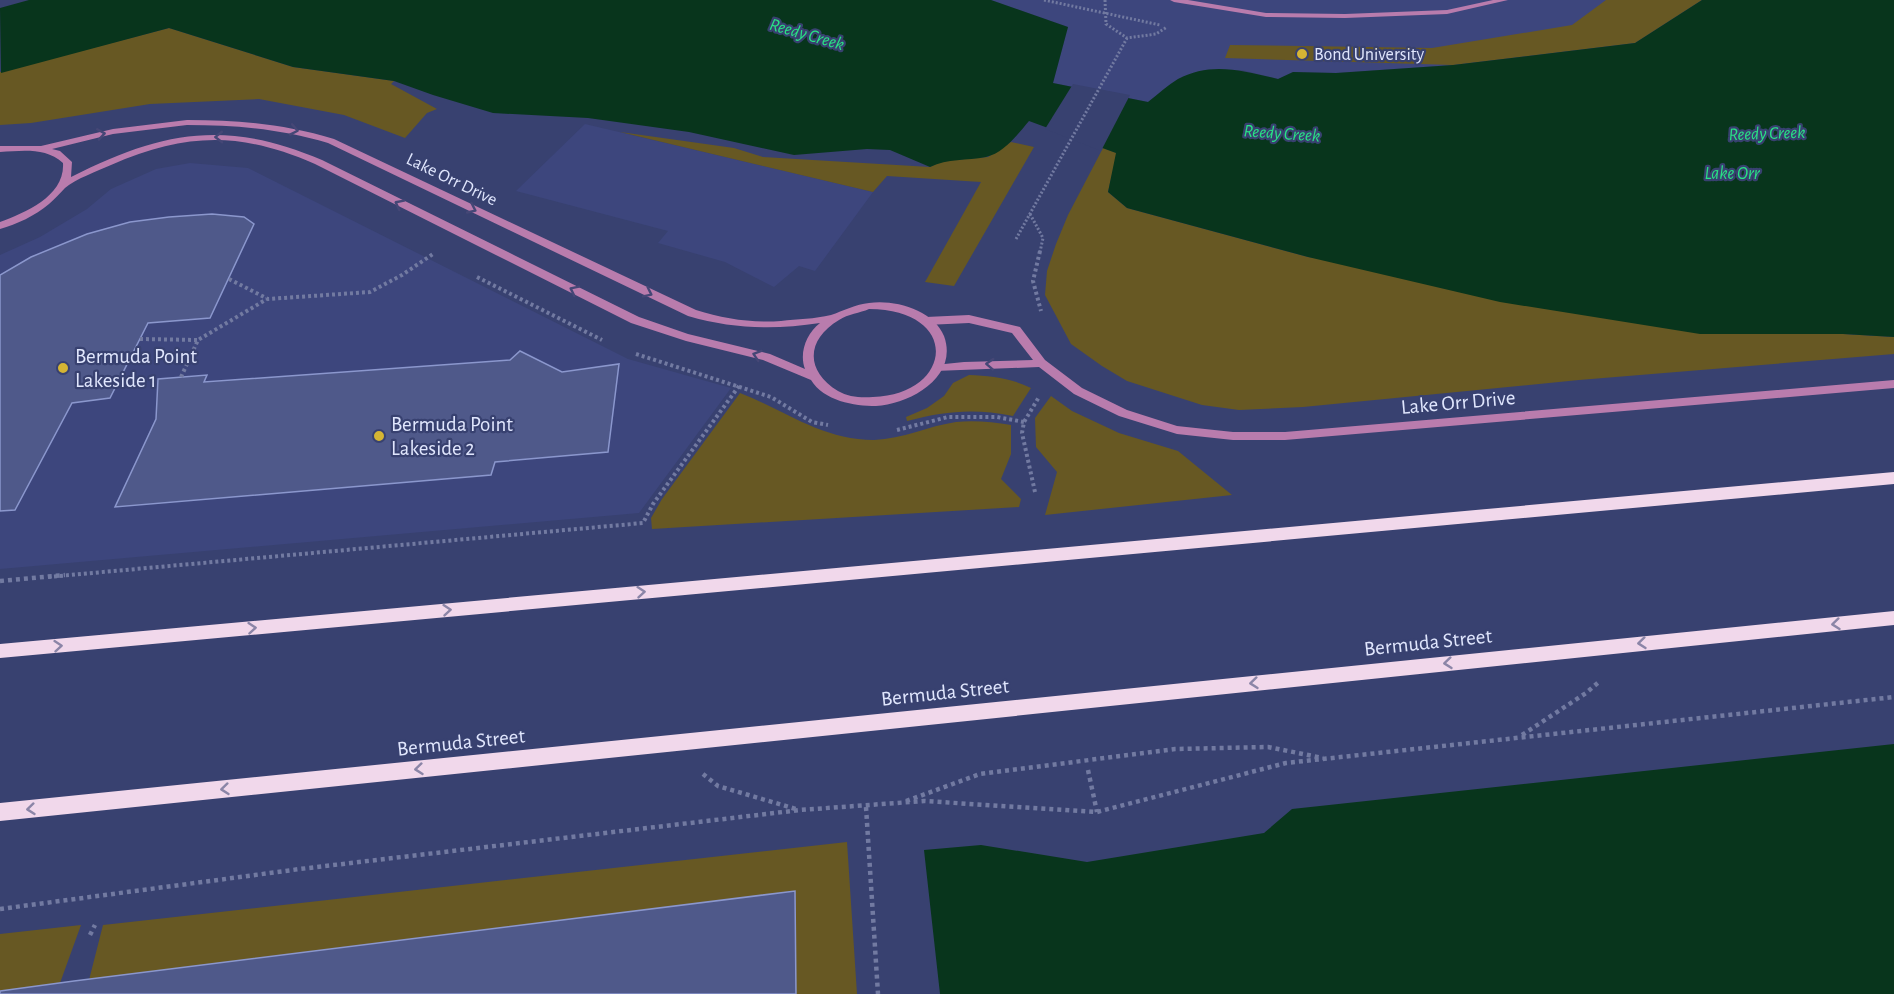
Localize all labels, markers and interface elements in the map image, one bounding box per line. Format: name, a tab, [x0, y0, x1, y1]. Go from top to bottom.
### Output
water label: Reedy Creek	[767, 16, 846, 54]
place label: Bond University	[1314, 46, 1424, 64]
marker: Bond University	[1295, 47, 1309, 61]
water label: Reedy Creek	[1243, 122, 1321, 146]
one-way arrow	[289, 123, 299, 136]
water label: Reedy Creek	[1728, 124, 1806, 144]
one-way arrow	[96, 128, 105, 140]
one-way arrow	[214, 131, 223, 143]
street label: Lake Orr Drive	[403, 150, 500, 210]
water label: Lake Orr	[1704, 165, 1761, 183]
one-way arrow	[395, 200, 406, 211]
one-way arrow	[465, 202, 476, 214]
one-way arrow	[570, 286, 581, 298]
one-way arrow	[642, 286, 653, 298]
place label: Bermuda Point Lakeside 1	[75, 346, 197, 391]
one-way arrow	[752, 349, 763, 362]
one-way arrow	[985, 358, 994, 371]
marker: Bermuda Point Lakeside 1	[56, 361, 70, 375]
street label: Lake Orr Drive	[1400, 387, 1516, 418]
place label: Bermuda Point Lakeside 2	[391, 414, 513, 459]
marker: Bermuda Point Lakeside 2	[372, 429, 386, 443]
one-way arrow	[636, 586, 645, 599]
one-way arrow	[442, 604, 451, 617]
one-way arrow	[1831, 617, 1840, 630]
one-way arrow	[248, 622, 257, 635]
street label: Bermuda Street	[1363, 625, 1493, 660]
one-way arrow	[1637, 636, 1646, 649]
one-way arrow	[54, 640, 63, 653]
one-way arrow	[1443, 656, 1452, 669]
street label: Bermuda Street	[880, 675, 1010, 710]
one-way arrow	[1249, 676, 1258, 689]
street label: Bermuda Street	[396, 725, 526, 760]
one-way arrow	[415, 762, 424, 775]
one-way arrow	[221, 782, 230, 795]
one-way arrow	[27, 802, 36, 814]

